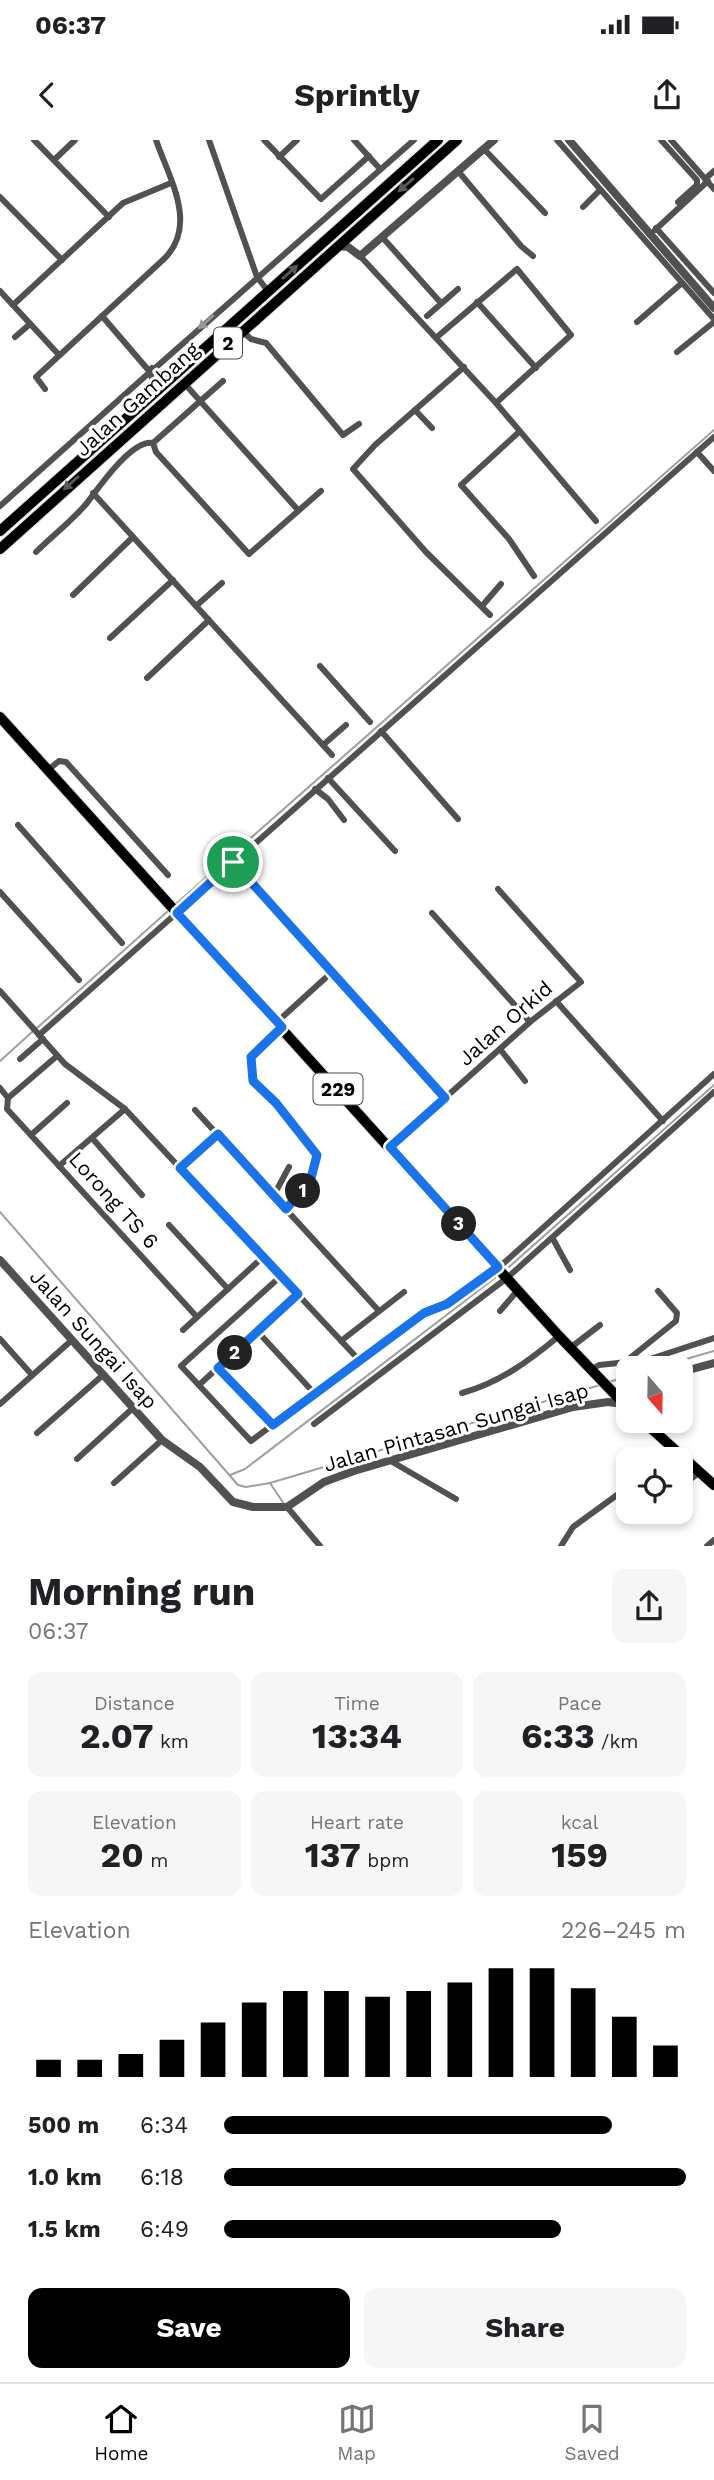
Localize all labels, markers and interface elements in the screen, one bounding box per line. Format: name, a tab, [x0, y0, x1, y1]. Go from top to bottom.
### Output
text: 06:37	[35, 10, 106, 40]
icon: back	[28, 76, 66, 114]
text: Sprintly	[294, 76, 420, 114]
icon: share	[648, 76, 686, 114]
one-way arrow	[397, 177, 415, 193]
one-way arrow	[281, 264, 299, 280]
one-way arrow	[197, 314, 214, 329]
road number: 2	[214, 328, 242, 358]
street label: Jalan Gambang	[70, 336, 205, 461]
one-way arrow	[63, 475, 80, 491]
pin	[203, 832, 263, 892]
icon: arrive	[214, 843, 252, 881]
street label: Jalan Orkid	[453, 975, 557, 1071]
road number: 229	[314, 1074, 362, 1105]
street label: Lorong TS 6	[64, 1146, 164, 1254]
pin: 1	[286, 1174, 320, 1208]
text: 1	[298, 1179, 307, 1202]
pin: 3	[442, 1206, 476, 1242]
text: 3	[453, 1212, 464, 1235]
street label: Jalan Sungai Isap	[25, 1264, 163, 1414]
pin: 2	[218, 1336, 252, 1370]
text: 2	[229, 1341, 240, 1364]
north arrow	[616, 1356, 693, 1433]
map controls	[616, 1356, 693, 1524]
street label: Jalan Pintasan Sungai Isap	[321, 1377, 591, 1477]
button: locate	[616, 1447, 693, 1524]
button: share	[612, 1569, 686, 1643]
text: Morning run	[28, 1570, 255, 1614]
text: 06:37	[28, 1618, 89, 1645]
text: Distance	[94, 1692, 175, 1715]
text: Time	[334, 1692, 380, 1715]
text: Pace	[558, 1692, 602, 1715]
text: 2.07	[80, 1715, 153, 1757]
text: 13:34	[312, 1715, 402, 1757]
text: 6:33	[521, 1715, 595, 1757]
text: km	[153, 1730, 189, 1753]
text: /km	[595, 1730, 638, 1753]
text: Elevation	[92, 1811, 177, 1834]
text: Heart rate	[310, 1811, 404, 1834]
text: kcal	[561, 1811, 598, 1834]
text: 20	[100, 1834, 144, 1876]
text: 137	[305, 1834, 361, 1876]
text: 159	[551, 1834, 608, 1876]
text: m	[144, 1849, 168, 1872]
text: bpm	[361, 1849, 409, 1872]
text: Elevation	[28, 1917, 131, 1944]
text: 226–245 m	[561, 1917, 686, 1944]
text: 500 m	[28, 2112, 99, 2139]
text: 6:34	[140, 2112, 188, 2139]
text: 1.0 km	[28, 2164, 102, 2191]
text: 6:18	[140, 2164, 184, 2191]
text: 1.5 km	[28, 2216, 101, 2243]
text: 6:49	[140, 2216, 189, 2243]
button: Save	[28, 2288, 350, 2368]
button: Share	[364, 2288, 686, 2368]
tab: Home	[94, 2400, 149, 2465]
tab: Map	[337, 2400, 376, 2465]
tab: Saved	[564, 2400, 620, 2465]

